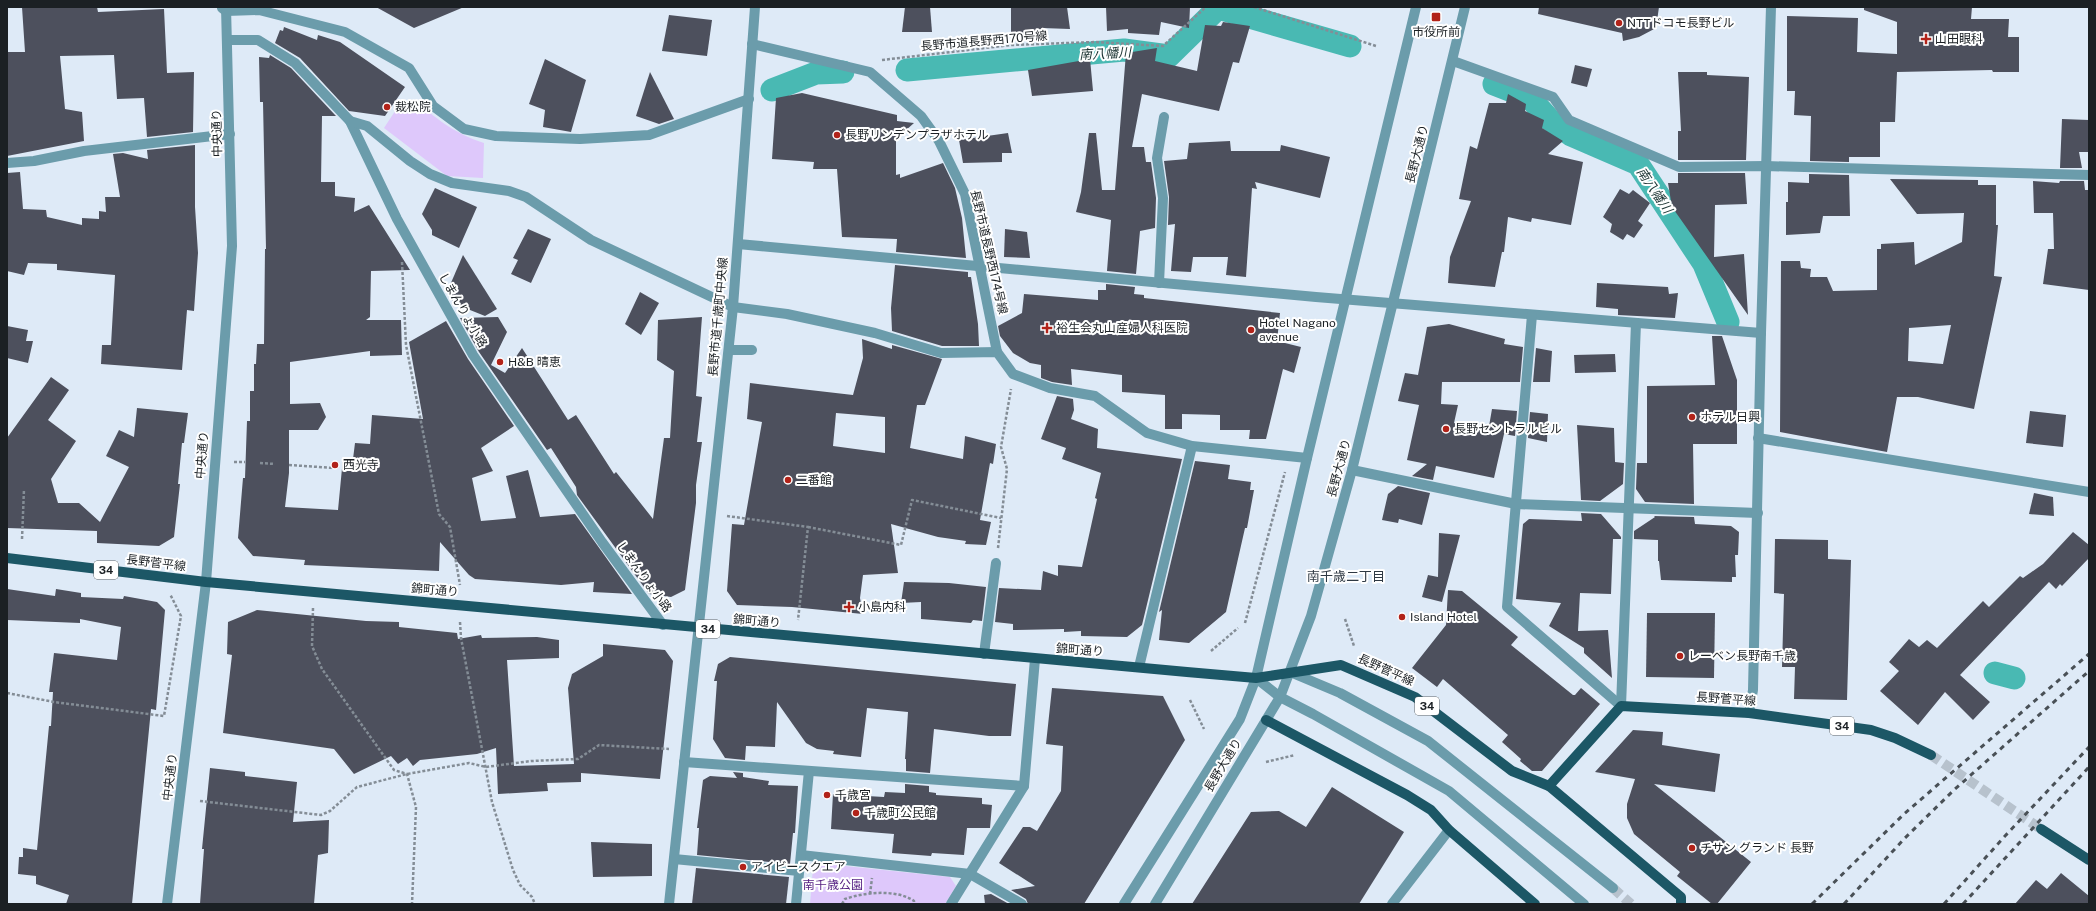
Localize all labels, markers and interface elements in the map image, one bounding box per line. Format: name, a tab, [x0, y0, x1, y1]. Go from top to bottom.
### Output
marker: 市役所前	[1430, 11, 1442, 23]
place label: NTTドコモ長野ビル	[1627, 16, 1735, 30]
marker: NTTドコモ長野ビル	[1614, 18, 1624, 28]
place label: 市役所前	[1412, 25, 1460, 39]
street label: 長野市道長野西170号線	[920, 28, 1048, 54]
place label: 山田眼科	[1935, 32, 1983, 46]
marker: 山田眼科	[1920, 33, 1932, 45]
water label: 南八幡川	[1079, 45, 1133, 62]
place label: 裁松院	[395, 100, 431, 114]
marker: 裁松院	[382, 102, 392, 112]
street label: 中央通り	[210, 109, 224, 157]
street label: 長野大通り	[1403, 123, 1431, 185]
place label: 長野リンデンプラザホテル	[845, 128, 989, 142]
marker: 長野リンデンプラザホテル	[832, 130, 842, 140]
water label: 南八幡川	[1634, 165, 1676, 218]
street label: 長野市道長野西174号線	[968, 188, 1010, 316]
street label: 長野市道千歳町中央線	[706, 257, 730, 377]
street label: しまんりょ小路	[436, 270, 490, 350]
place label: Hotel Nagano avenue	[1259, 316, 1336, 344]
place label: 裕生会丸山産婦人科医院	[1056, 321, 1188, 335]
marker: 裕生会丸山産婦人科医院	[1041, 322, 1053, 334]
marker: Hotel Nagano avenue	[1246, 325, 1256, 335]
place label: H&B 晴恵	[508, 355, 561, 369]
marker: H&B 晴恵	[495, 357, 505, 367]
place label: ホテル日興	[1700, 410, 1760, 424]
marker: ホテル日興	[1687, 412, 1697, 422]
place label: 長野セントラルビル	[1454, 422, 1562, 436]
marker: 長野セントラルビル	[1441, 424, 1451, 434]
street label: 中央通り	[193, 430, 211, 480]
street label: 長野大通り	[1324, 437, 1354, 499]
place label: 西光寺	[343, 458, 379, 472]
marker: 西光寺	[330, 460, 340, 470]
place label: 二番館	[796, 473, 832, 487]
marker: 二番館	[783, 475, 793, 485]
street label: しまんりょ小路	[614, 539, 674, 615]
street label: 長野菅平線	[125, 552, 187, 574]
road number: 34	[94, 561, 118, 579]
district label: 南千歳二丁目	[1307, 569, 1385, 584]
street label: 錦町通り	[410, 581, 460, 599]
place label: 小島内科	[858, 600, 906, 614]
marker: 小島内科	[843, 601, 855, 613]
place label: Island Hotel	[1410, 610, 1478, 624]
street label: 錦町通り	[732, 612, 782, 630]
marker: Island Hotel	[1397, 612, 1407, 622]
road number: 34	[696, 620, 720, 638]
street label: 錦町通り	[1056, 641, 1104, 659]
place label: レーベン長野南千歳	[1688, 649, 1796, 663]
street label: 長野菅平線	[1356, 651, 1416, 689]
marker: レーベン長野南千歳	[1675, 651, 1685, 661]
street label: 長野菅平線	[1696, 690, 1756, 708]
road number: 34	[1415, 697, 1439, 715]
road number: 34	[1830, 717, 1854, 735]
street label: 長野大通り	[1202, 736, 1244, 794]
street label: 中央通り	[160, 752, 180, 802]
place label: 千歳宮	[835, 788, 871, 802]
marker: 千歳宮	[822, 790, 832, 800]
place label: 千歳町公民館	[864, 806, 936, 820]
marker: 千歳町公民館	[851, 808, 861, 818]
place label: チサン グランド 長野	[1700, 841, 1814, 855]
marker: チサン グランド 長野	[1687, 843, 1697, 853]
place label: アイビースクエア	[751, 860, 846, 874]
marker: アイビースクエア	[738, 862, 748, 872]
park label: 南千歳公園	[803, 878, 863, 892]

